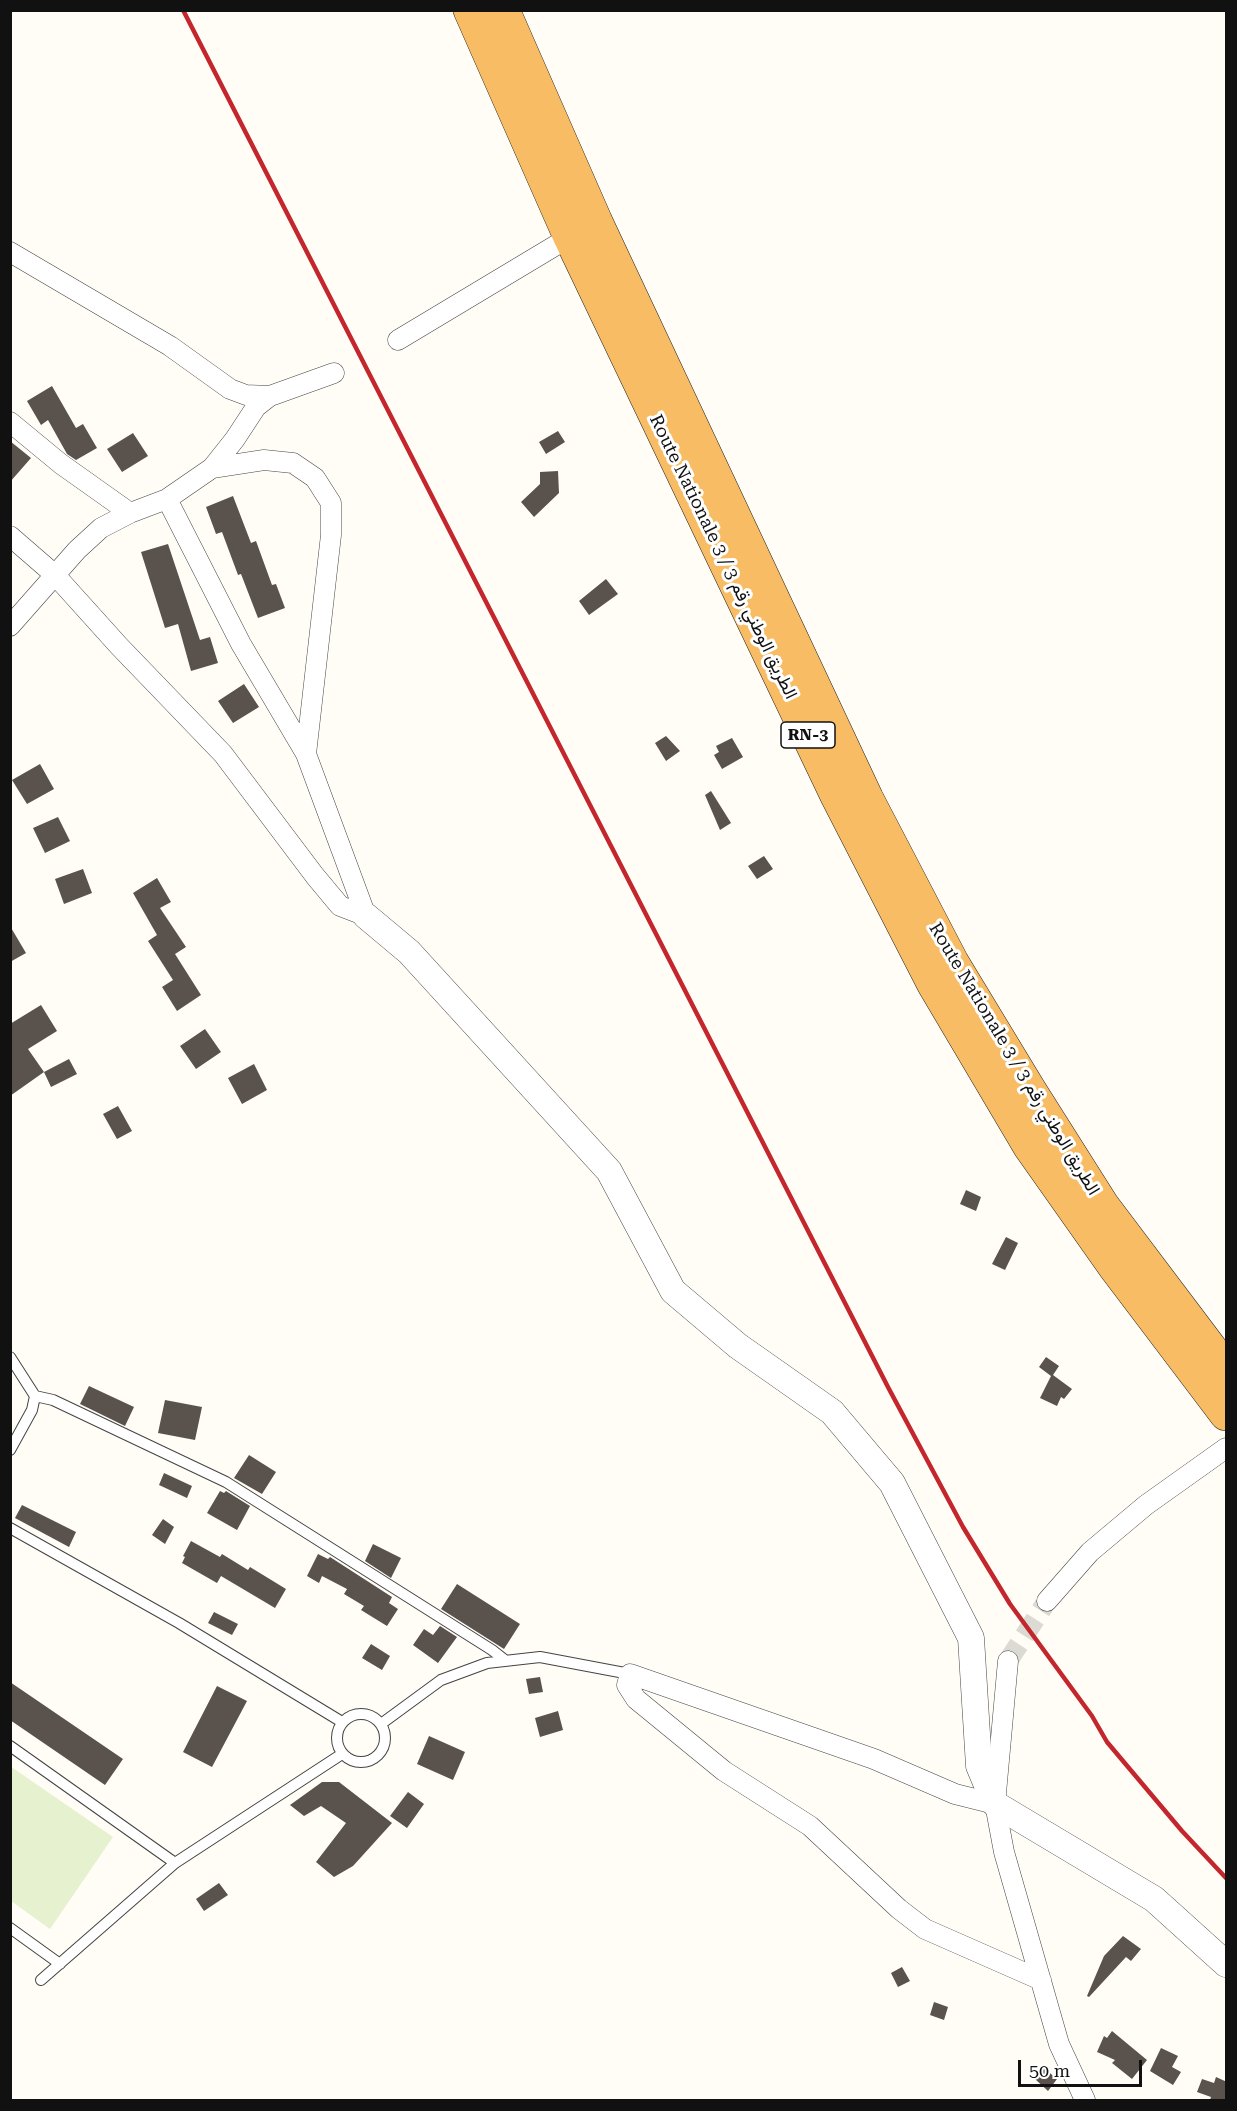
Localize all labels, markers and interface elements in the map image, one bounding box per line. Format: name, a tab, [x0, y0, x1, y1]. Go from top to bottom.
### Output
street label: Route Nationale 3 / الطريق الوطني رقم 3	[644, 411, 802, 703]
road number: RN-3	[781, 722, 835, 748]
street label: Route Nationale 3 / الطريق الوطني رقم 3	[924, 919, 1104, 1199]
scale bar	[1021, 2048, 1146, 2086]
text: 50 m	[1029, 2060, 1070, 2081]

